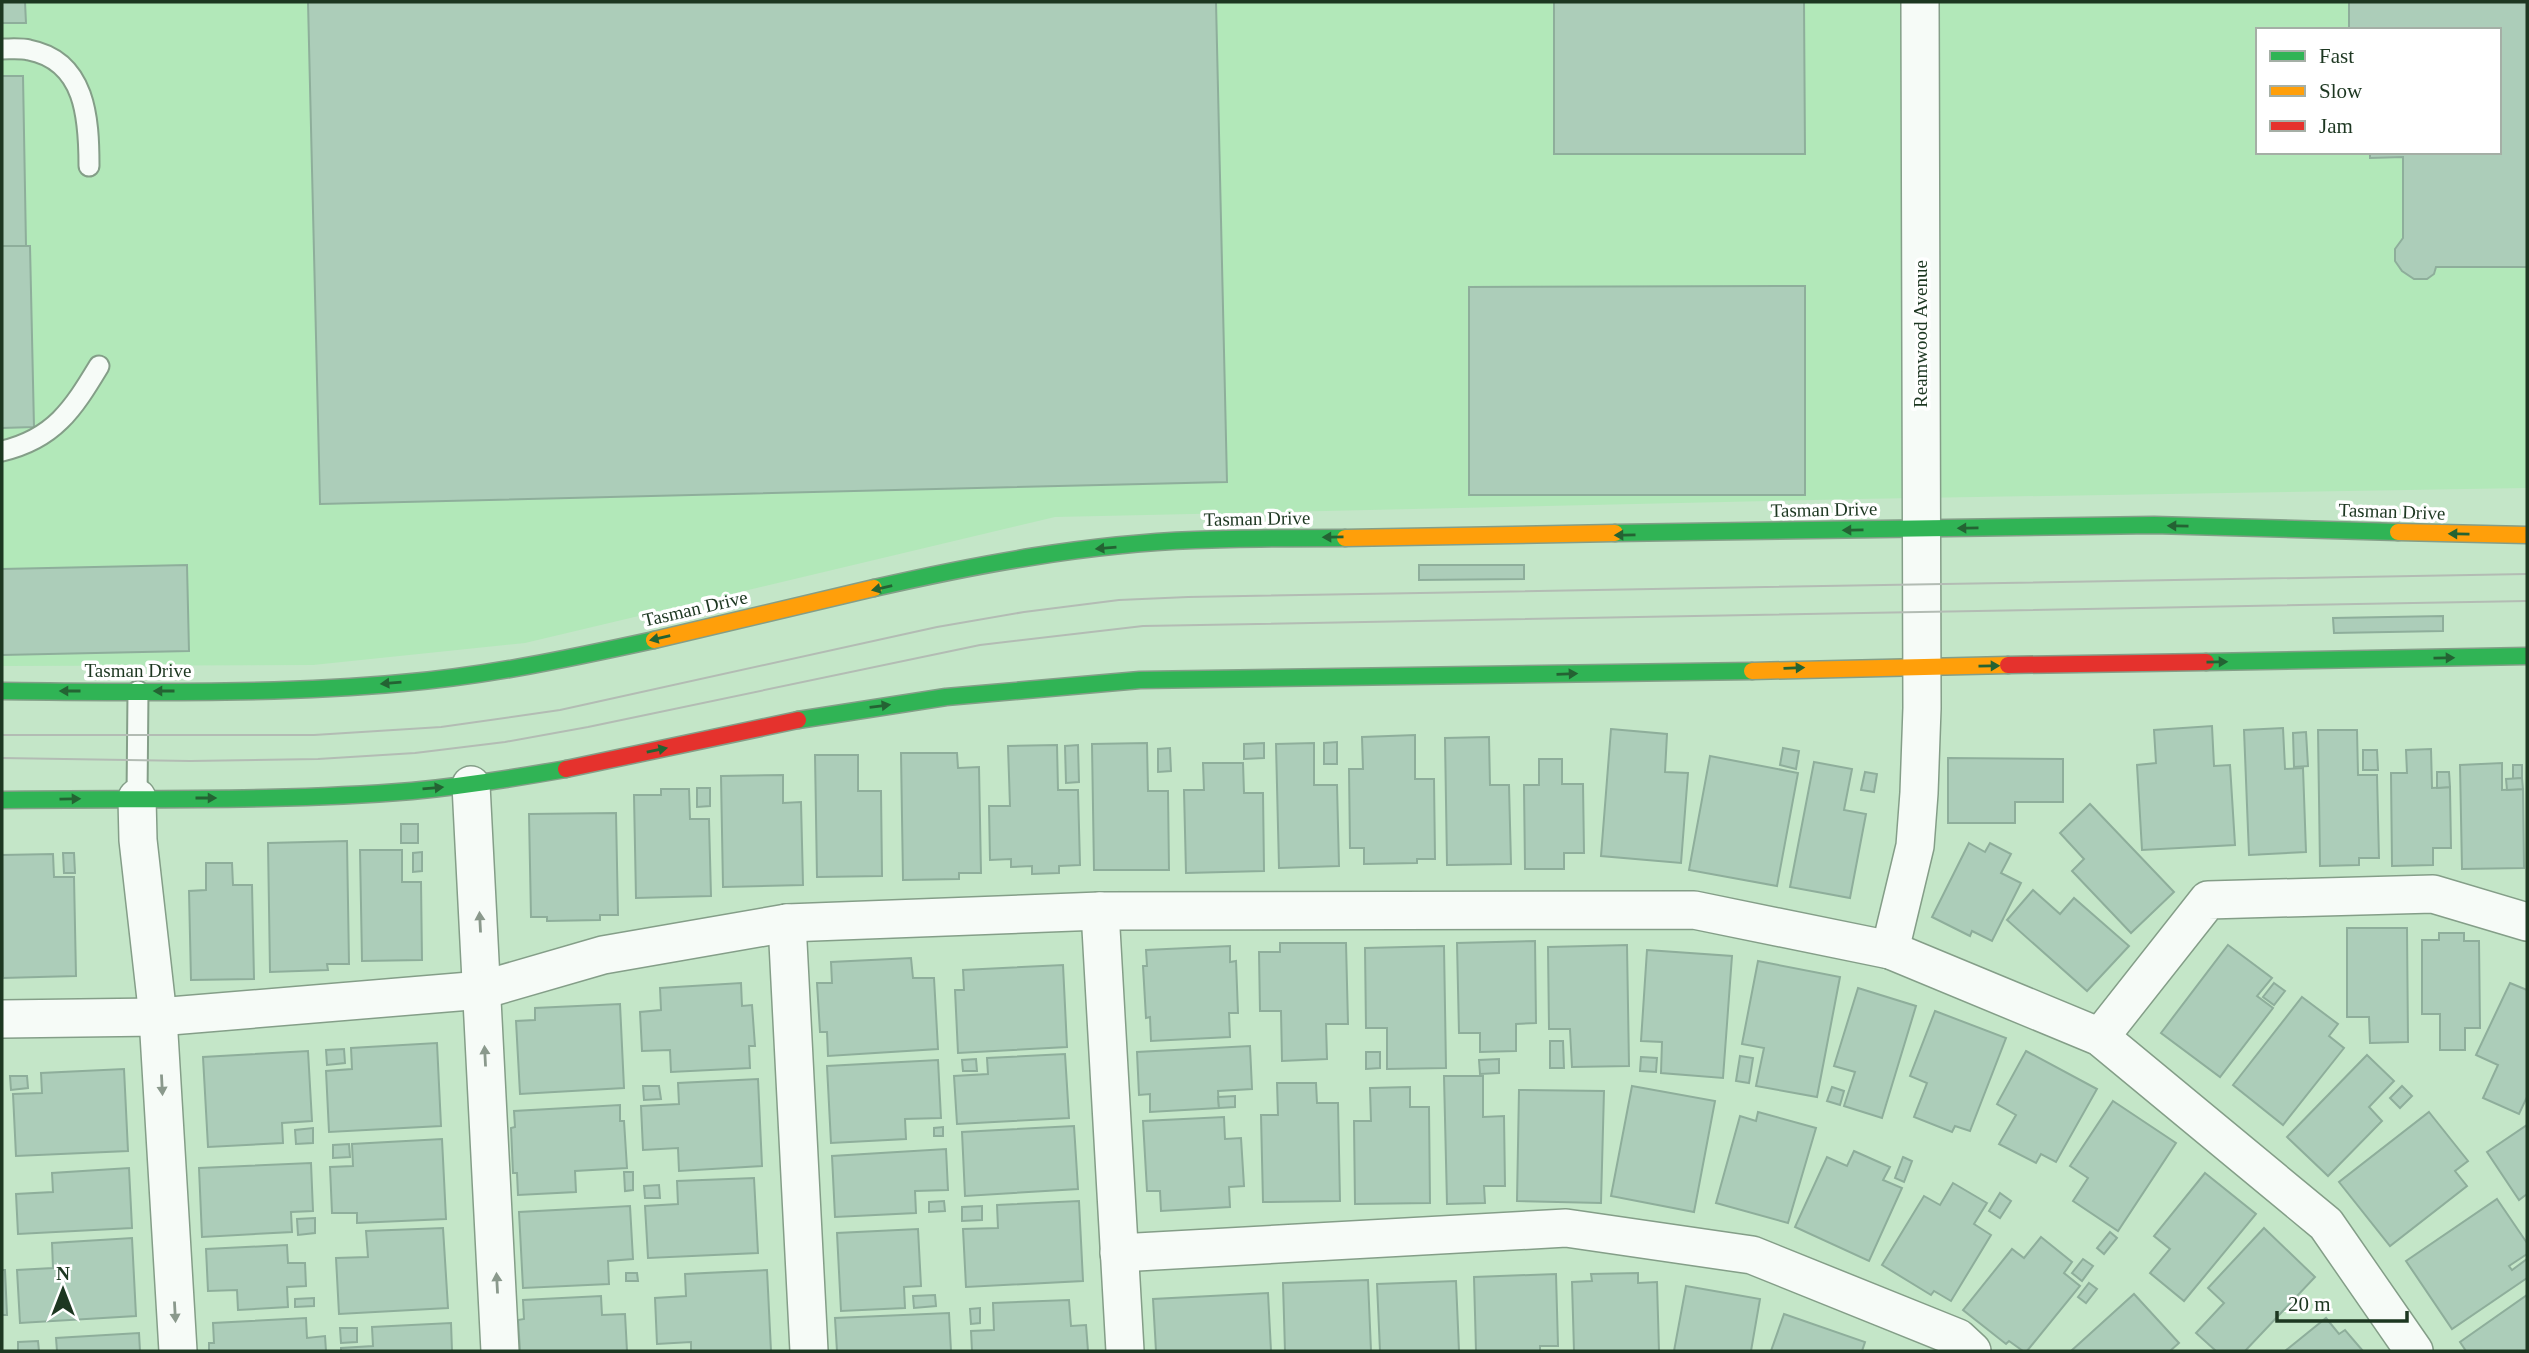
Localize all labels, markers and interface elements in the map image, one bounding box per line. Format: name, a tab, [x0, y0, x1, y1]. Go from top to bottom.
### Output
legend	[2256, 28, 2501, 154]
text: Fast	[2319, 44, 2354, 68]
text: Slow	[2319, 79, 2363, 103]
text: Jam	[2319, 114, 2353, 138]
street label: Reamwood Avenue	[1910, 260, 1931, 408]
street label: Tasman Drive	[1770, 498, 1878, 521]
street label: Tasman Drive	[2338, 499, 2446, 524]
street label: Tasman Drive	[1203, 507, 1311, 530]
one-way arrow	[2167, 520, 2189, 532]
one-way arrow	[1957, 522, 1979, 534]
one-way arrow	[1842, 524, 1864, 535]
one-way arrow	[1614, 529, 1636, 540]
one-way arrow	[2448, 529, 2470, 540]
one-way arrow	[1322, 532, 1344, 543]
one-way arrow	[1095, 543, 1117, 554]
one-way arrow	[871, 582, 893, 593]
street label: Tasman Drive	[641, 586, 750, 631]
one-way arrow	[649, 632, 671, 643]
one-way arrow	[2433, 652, 2455, 663]
one-way arrow	[2206, 656, 2228, 668]
street label: Tasman Drive	[85, 660, 191, 681]
one-way arrow	[1979, 660, 2001, 672]
one-way arrow	[1784, 662, 1806, 674]
one-way arrow	[1556, 669, 1578, 680]
one-way arrow	[380, 678, 402, 689]
one-way arrow	[59, 685, 81, 697]
one-way arrow	[153, 685, 175, 697]
one-way arrow	[869, 701, 891, 712]
one-way arrow	[646, 745, 668, 756]
one-way arrow	[422, 782, 444, 793]
one-way arrow	[195, 792, 217, 804]
one-way arrow	[59, 793, 81, 804]
one-way arrow	[474, 911, 485, 933]
one-way arrow	[479, 1045, 490, 1067]
one-way arrow	[157, 1074, 168, 1096]
north arrow	[28, 1255, 98, 1325]
text: N	[56, 1263, 70, 1284]
one-way arrow	[491, 1272, 502, 1294]
scale bar	[2277, 1280, 2406, 1324]
text: 20 m	[2288, 1292, 2331, 1316]
one-way arrow	[170, 1301, 181, 1323]

